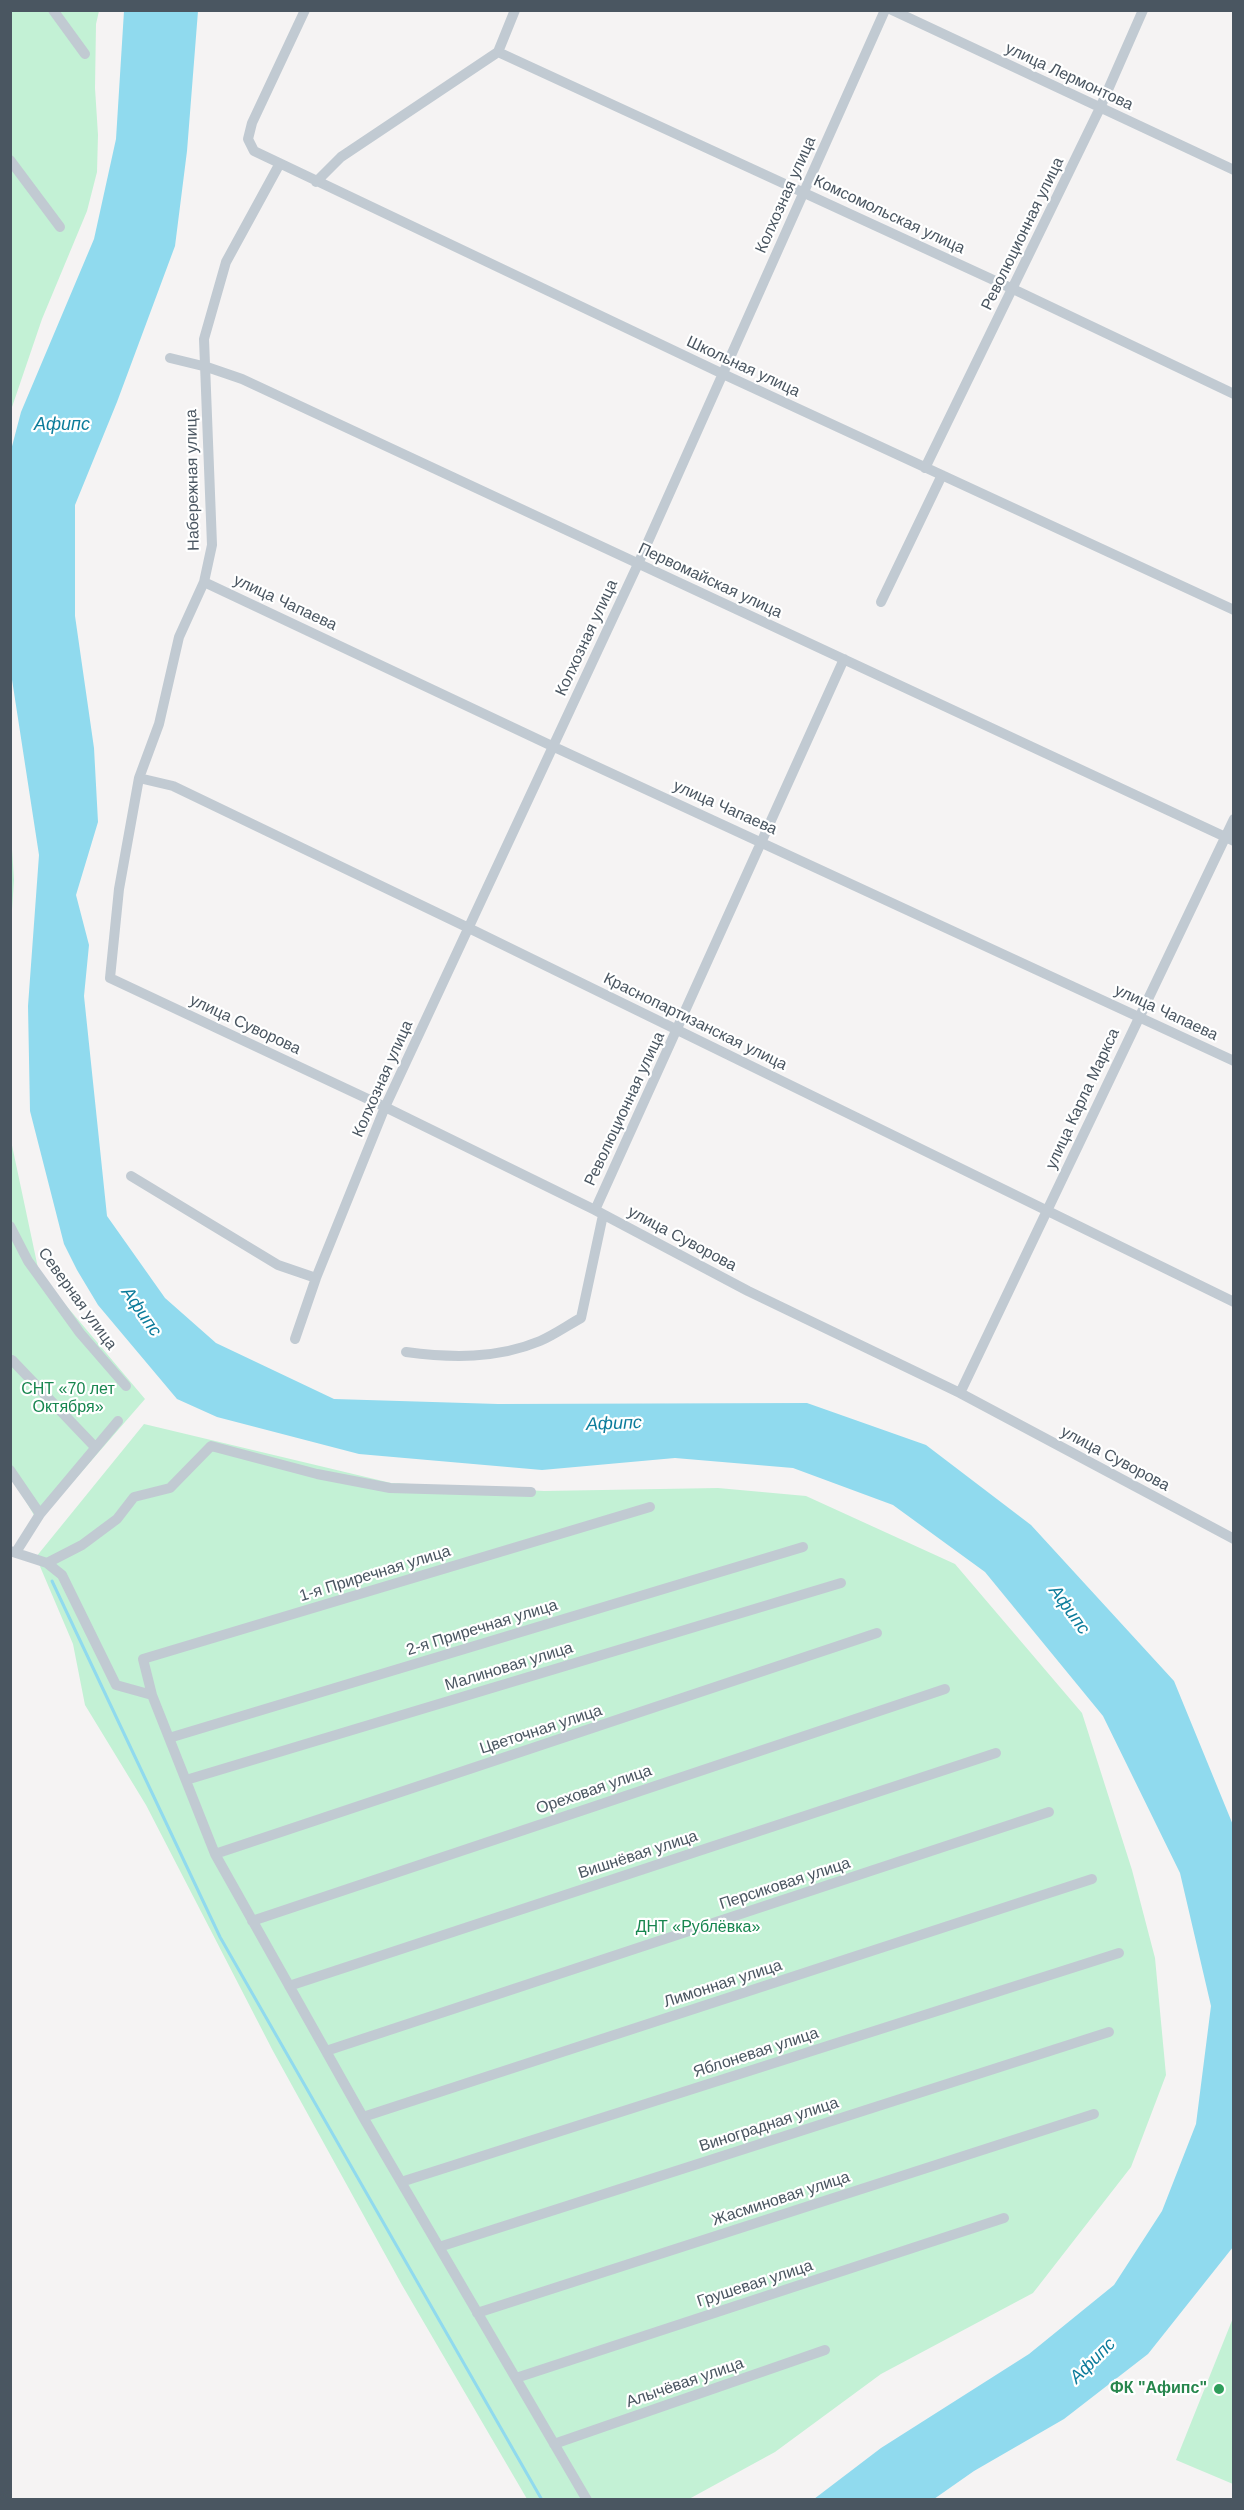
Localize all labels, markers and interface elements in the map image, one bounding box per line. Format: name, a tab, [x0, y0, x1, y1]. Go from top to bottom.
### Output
street label: улица Лермонтова	[1002, 39, 1136, 115]
street label: Колхозная улица	[752, 134, 820, 256]
street label: Революционная улица	[978, 154, 1068, 314]
street label: Комсомольская улица	[810, 171, 968, 259]
street label: Школьная улица	[683, 332, 803, 402]
street label: Набережная улица	[182, 409, 204, 551]
water label: Афипс	[34, 414, 90, 436]
street label: Первомайская улица	[635, 539, 785, 623]
street label: улица Чапаева	[230, 571, 340, 635]
street label: Колхозная улица	[552, 577, 622, 699]
street label: улица Чапаева	[670, 777, 780, 839]
street label: Краснопартизанская улица	[600, 969, 790, 1075]
street label: улица Чапаева	[1111, 981, 1221, 1045]
street label: улица Суворова	[186, 991, 304, 1059]
street label: Колхозная улица	[349, 1018, 417, 1140]
street label: улица Карла Маркса	[1042, 1026, 1124, 1172]
street label: Революционная улица	[581, 1029, 669, 1189]
street label: улица Суворова	[624, 1202, 740, 1276]
street label: Северная улица	[34, 1244, 120, 1354]
water label: Афипс	[116, 1283, 166, 1341]
park label: СНТ «70 лет Октября»	[21, 1380, 115, 1418]
water label: Афипс	[586, 1412, 642, 1436]
street label: улица Суворова	[1057, 1422, 1173, 1496]
street label: 1-я Приречная улица	[297, 1542, 453, 1606]
water label: Афипс	[1044, 1581, 1094, 1639]
street label: 2-я Приречная улица	[404, 1596, 560, 1660]
street label: Малиновая улица	[443, 1638, 575, 1696]
street label: Цветочная улица	[477, 1701, 605, 1759]
street label: Ореховая улица	[534, 1761, 654, 1819]
street label: Вишнёвая улица	[576, 1827, 700, 1883]
street label: Персиковая улица	[717, 1854, 853, 1914]
park label: ДНТ «Рублёвка»	[636, 1918, 760, 1938]
street label: Лимонная улица	[662, 1956, 784, 2012]
street label: Яблоневая улица	[691, 2024, 821, 2082]
street label: Виноградная улица	[697, 2093, 841, 2157]
street label: Жасминовая улица	[710, 2168, 852, 2230]
street label: Грушевая улица	[695, 2256, 815, 2312]
water label: Афипс	[1066, 2334, 1120, 2388]
street label: Алычёвая улица	[624, 2354, 746, 2412]
place label: ФК "Афипс"	[1110, 2379, 1207, 2399]
marker: ФК "Афипс"	[1212, 2382, 1226, 2396]

